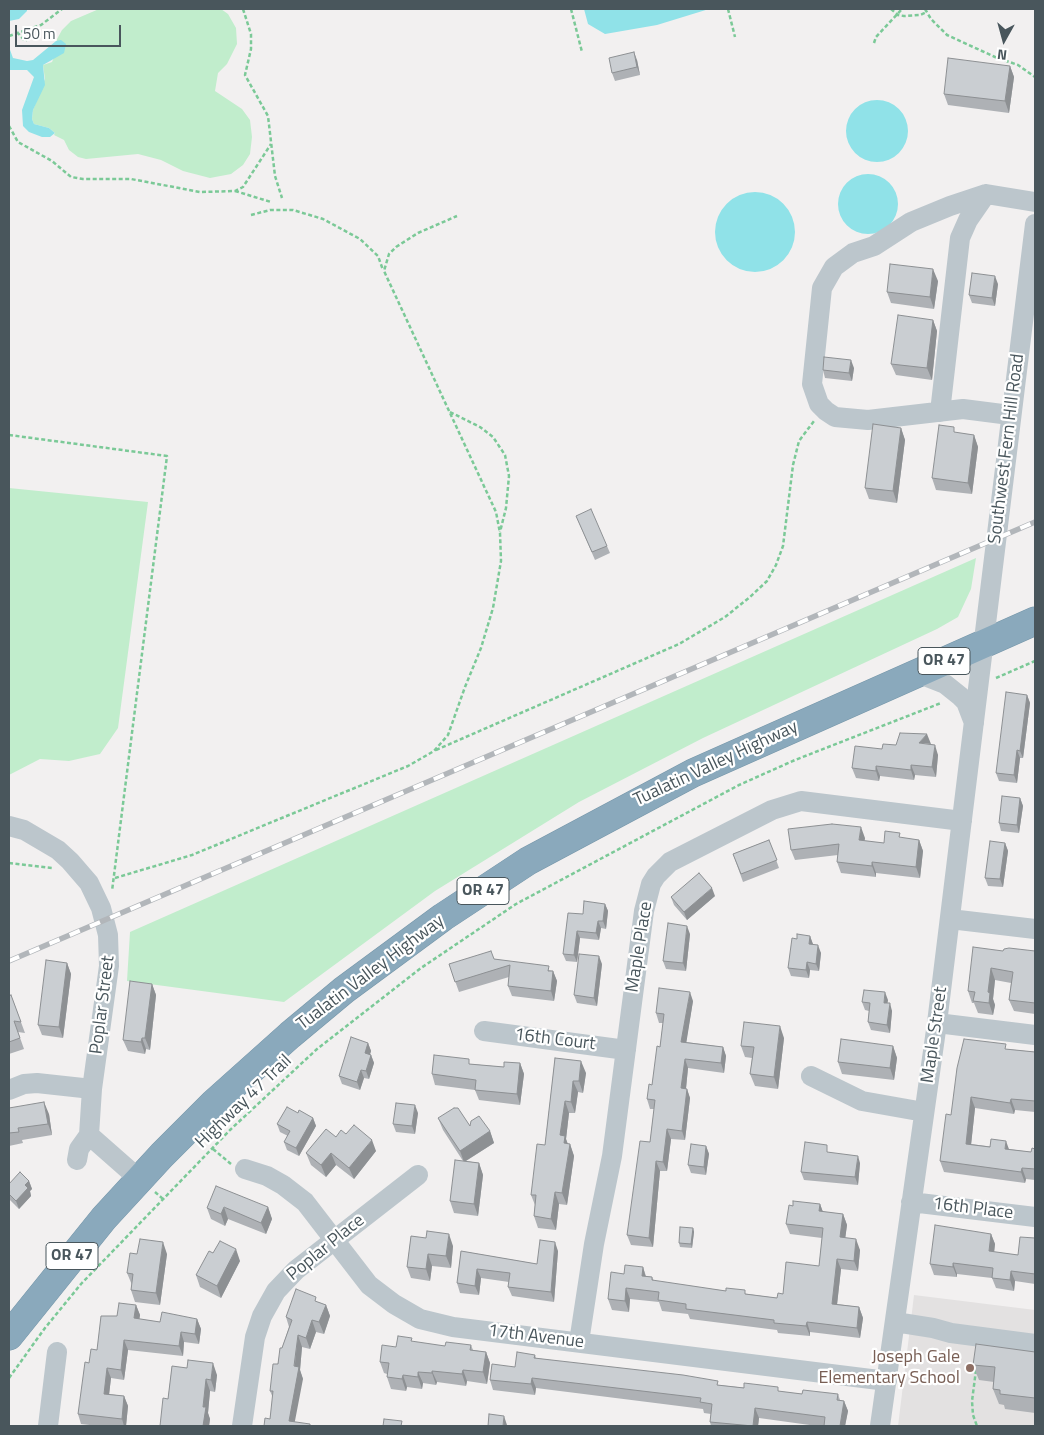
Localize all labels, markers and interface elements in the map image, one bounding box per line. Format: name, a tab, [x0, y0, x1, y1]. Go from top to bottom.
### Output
scale bar	[18, 15, 124, 47]
north arrow	[979, 15, 1029, 65]
text: 50 m	[23, 22, 56, 45]
text: N	[996, 44, 1008, 66]
street label: Southwest Fern Hill Road	[985, 353, 1029, 545]
road number: OR 47	[918, 648, 970, 674]
street label: Tualatin Valley Highway	[630, 716, 802, 812]
road number: OR 47	[457, 878, 509, 904]
street label: Maple Place	[622, 900, 658, 994]
street label: Tualatin Valley Highway	[293, 911, 449, 1035]
street label: Poplar Street	[86, 954, 120, 1056]
street label: Maple Street	[918, 985, 952, 1085]
street label: 16th Court	[513, 1024, 597, 1056]
street label: Highway 47 Trail	[191, 1051, 297, 1153]
street label: 16th Place	[932, 1193, 1014, 1225]
street label: Poplar Place	[283, 1210, 369, 1286]
road number: OR 47	[46, 1242, 98, 1270]
street label: 17th Avenue	[487, 1320, 585, 1354]
place label: Joseph Gale Elementary School	[818, 1347, 960, 1390]
marker: Joseph Gale Elementary School	[964, 1362, 976, 1374]

